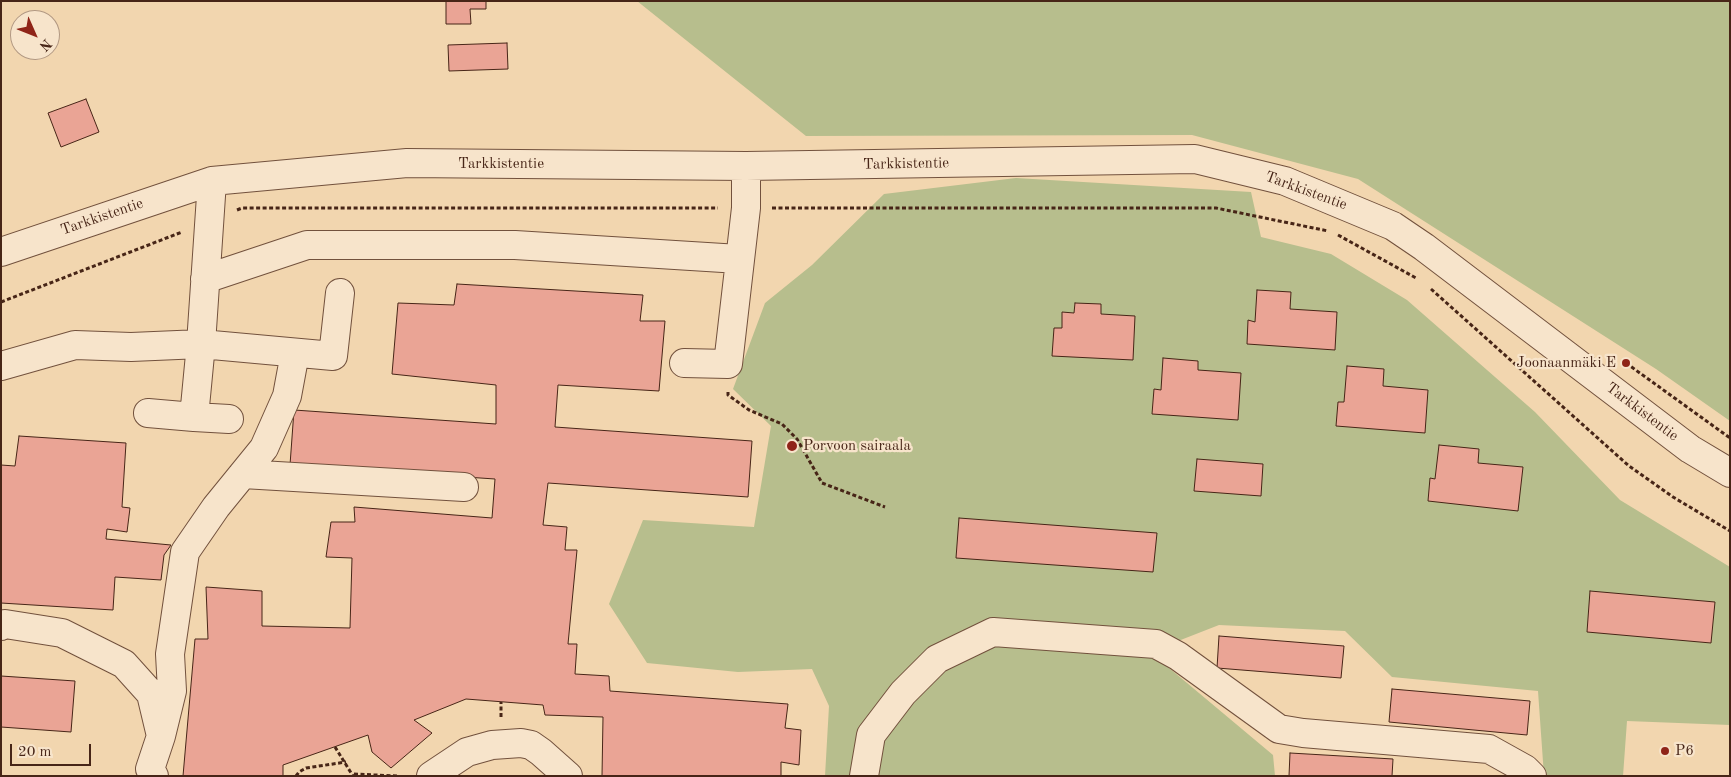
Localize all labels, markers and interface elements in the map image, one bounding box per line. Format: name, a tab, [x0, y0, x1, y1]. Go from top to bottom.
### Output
north arrow	[10, 10, 60, 60]
text: N	[36, 36, 54, 53]
street label: Tarkkistentie	[863, 154, 949, 174]
street label: Tarkkistentie	[458, 155, 544, 173]
street label: Tarkkistentie	[1262, 168, 1350, 214]
street label: Tarkkistentie	[58, 194, 146, 240]
place label: Joonaanmäki E	[1516, 354, 1616, 372]
marker: Joonaanmäki E	[1620, 357, 1632, 369]
street label: Tarkkistentie	[1602, 379, 1682, 445]
place label: Porvoon sairaala	[803, 437, 911, 455]
marker: Porvoon sairaala	[785, 439, 799, 453]
scale bar	[12, 734, 94, 766]
place label: P6	[1675, 742, 1694, 760]
text: 20 m	[18, 745, 52, 760]
marker: P6	[1659, 745, 1671, 757]

